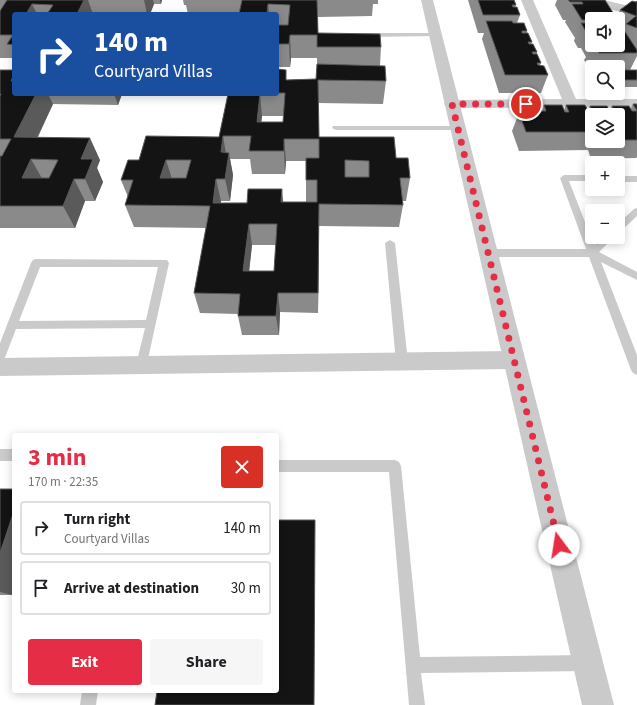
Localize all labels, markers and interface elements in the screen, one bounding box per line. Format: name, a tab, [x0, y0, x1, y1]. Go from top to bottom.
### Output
map controls	[585, 12, 625, 244]
button: sound	[585, 12, 625, 52]
text: 140 m	[94, 22, 168, 62]
icon: right	[28, 28, 80, 80]
text: Courtyard Villas	[94, 59, 212, 84]
button: search	[585, 60, 625, 100]
pin	[509, 87, 543, 121]
icon: arrive	[515, 93, 537, 115]
button: layers	[585, 108, 625, 148]
button: +	[585, 156, 625, 196]
button: −	[585, 204, 625, 244]
text: 3 min	[28, 440, 86, 475]
button: close	[221, 446, 263, 488]
text: 170 m · 22:35	[28, 473, 98, 491]
text: Turn right	[64, 509, 130, 530]
icon: right	[30, 517, 52, 539]
text: 140 m	[223, 518, 261, 539]
position arrow	[538, 524, 580, 566]
text: Courtyard Villas	[64, 530, 150, 548]
icon: arrive	[30, 577, 52, 599]
text: Arrive at destination	[64, 578, 199, 599]
text: 30 m	[231, 578, 261, 599]
button: Exit	[28, 639, 142, 685]
button: Share	[150, 639, 263, 685]

